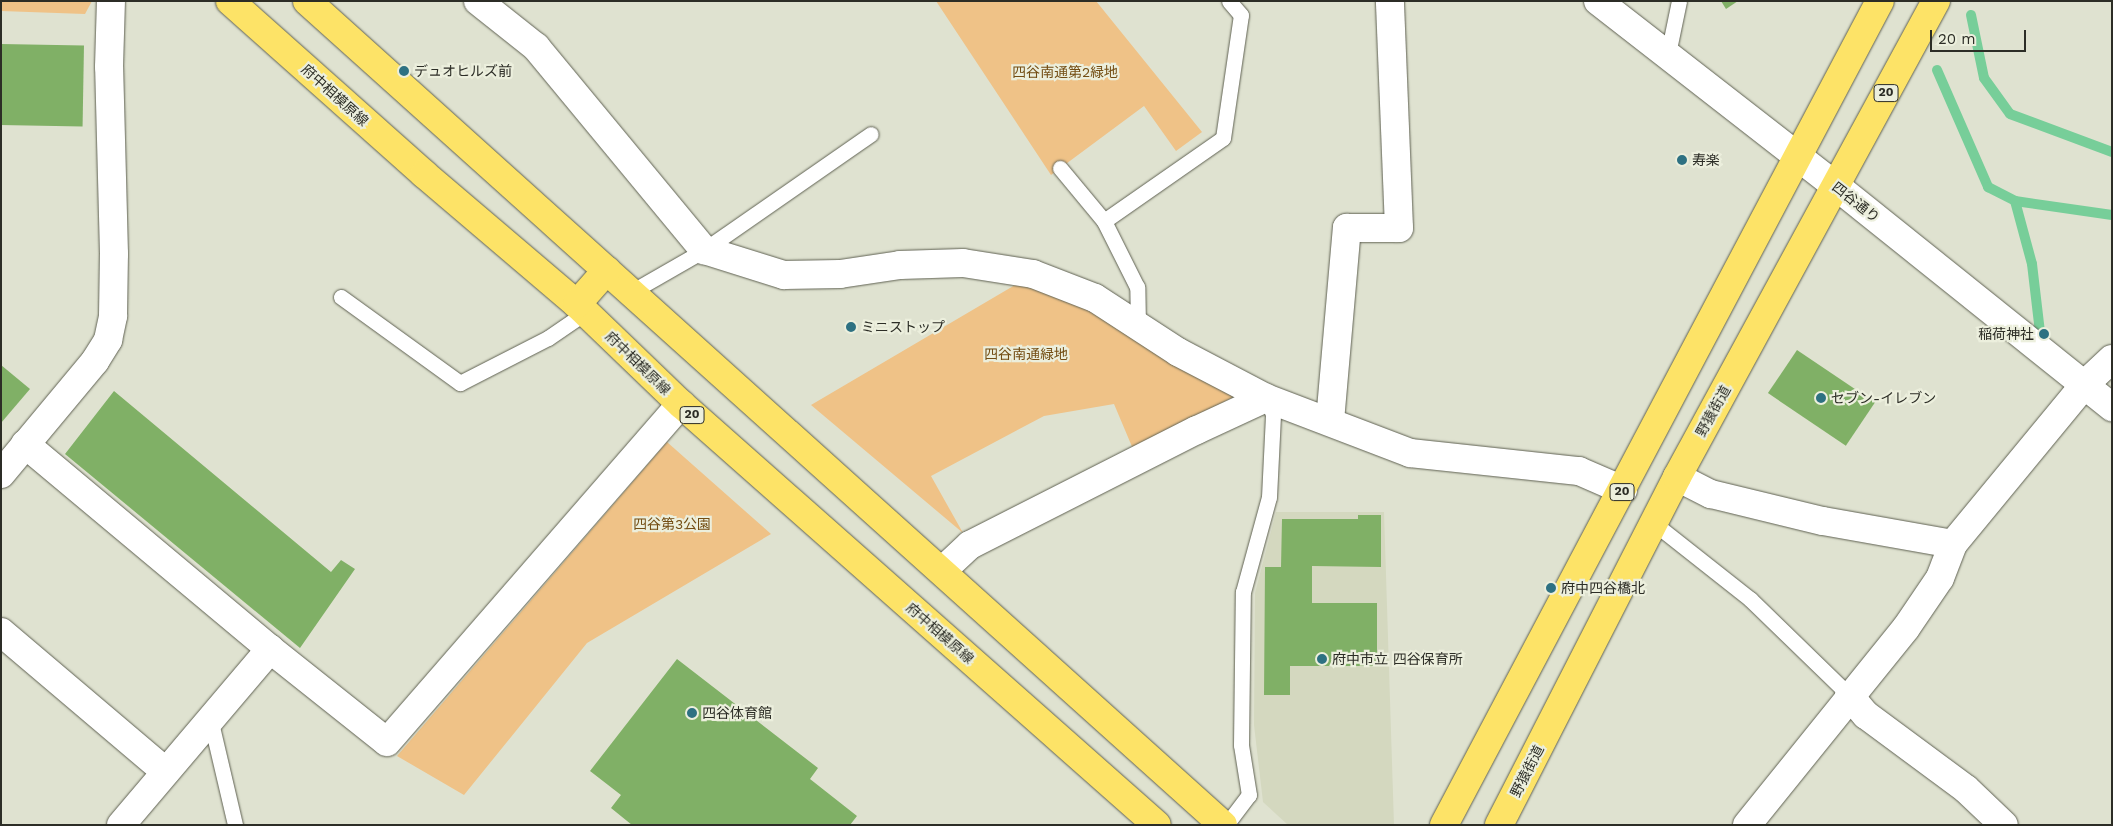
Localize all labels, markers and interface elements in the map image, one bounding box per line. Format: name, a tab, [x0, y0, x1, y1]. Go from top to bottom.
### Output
scale bar	[1933, 20, 2029, 52]
text: 20 m	[1938, 30, 1976, 48]
street label: 府中相模原線	[298, 61, 372, 129]
place label: デュオヒルズ前	[414, 63, 512, 79]
park label: 四谷南通第2緑地	[1012, 64, 1118, 80]
marker: デュオヒルズ前	[398, 65, 410, 77]
road number: 20	[1874, 84, 1898, 102]
place label: 寿楽	[1692, 152, 1720, 168]
marker: 寿楽	[1676, 154, 1688, 166]
street label: 四谷通り	[1829, 178, 1883, 226]
place label: ミニストップ	[861, 319, 945, 335]
marker: ミニストップ	[845, 321, 857, 333]
place label: 稲荷神社	[1978, 326, 2034, 342]
street label: 府中相模原線	[602, 328, 674, 398]
marker: 稲荷神社	[2038, 328, 2050, 340]
park label: 四谷南通緑地	[984, 346, 1068, 362]
street label: 野猿街道	[1692, 382, 1734, 440]
place label: セブン-イレブン	[1831, 390, 1936, 406]
marker: セブン-イレブン	[1815, 392, 1827, 404]
road number: 20	[680, 406, 704, 424]
road number: 20	[1610, 482, 1634, 502]
park label: 四谷第3公園	[633, 516, 711, 532]
place label: 府中四谷橋北	[1561, 580, 1645, 596]
marker: 府中四谷橋北	[1545, 582, 1557, 594]
street label: 府中相模原線	[903, 599, 977, 667]
place label: 府中市立 四谷保育所	[1332, 651, 1463, 667]
marker: 府中市立 四谷保育所	[1316, 653, 1328, 665]
place label: 四谷体育館	[702, 705, 772, 721]
marker: 四谷体育館	[686, 707, 698, 719]
street label: 野猿街道	[1507, 742, 1547, 800]

